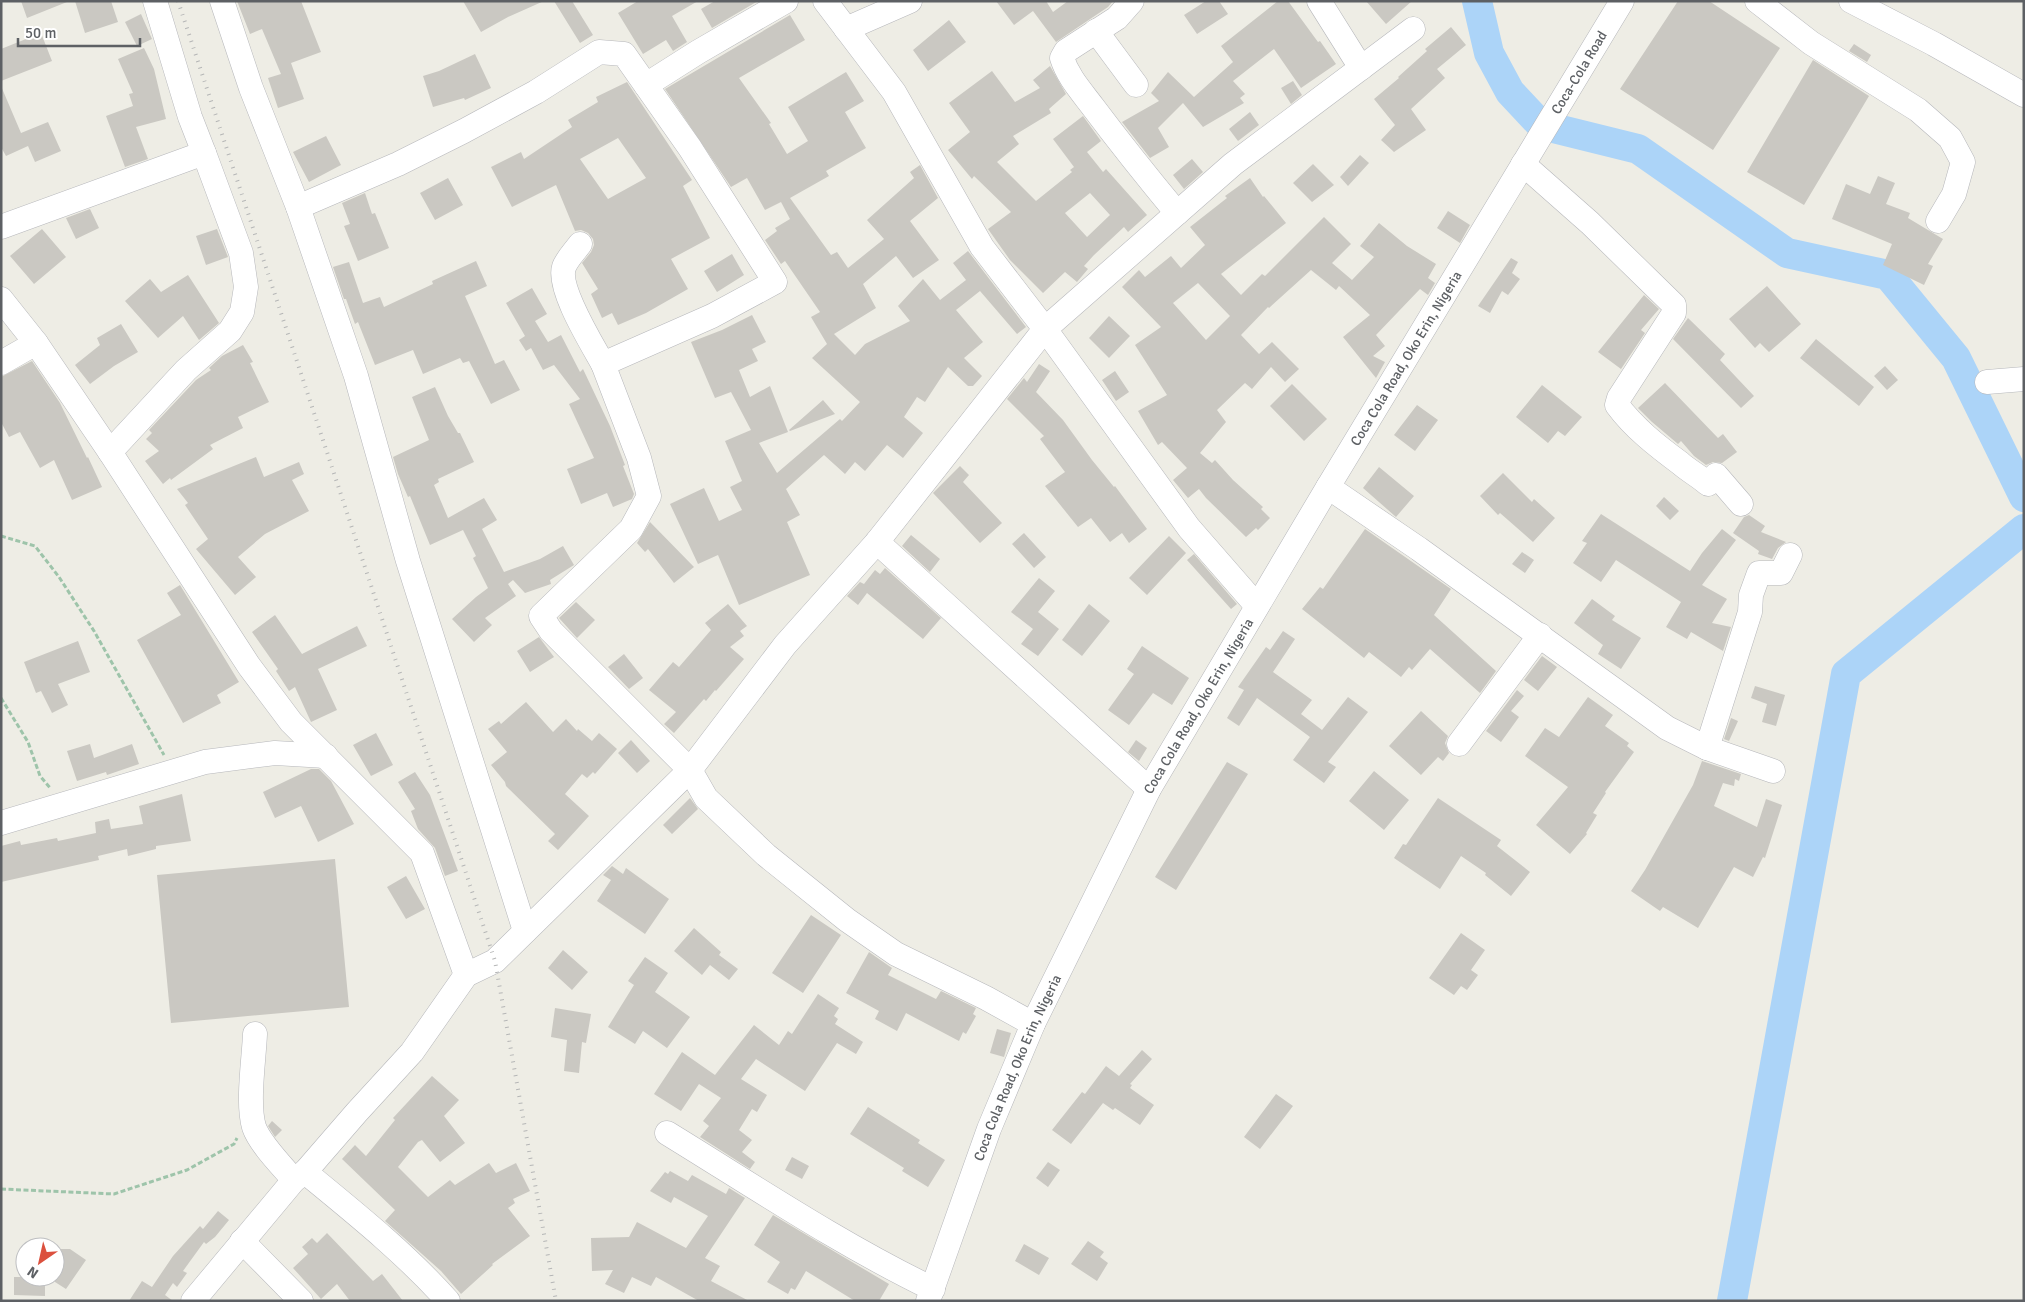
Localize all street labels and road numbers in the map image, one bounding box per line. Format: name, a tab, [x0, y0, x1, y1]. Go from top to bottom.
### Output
street label: Coca-Cola Road	[1548, 28, 1611, 117]
street label: Coca Cola Road, Oko Erin, Nigeria	[1347, 268, 1466, 449]
street label: Coca Cola Road, Oko Erin, Nigeria	[1140, 615, 1257, 797]
street label: Coca Cola Road, Oko Erin, Nigeria	[970, 972, 1065, 1163]

